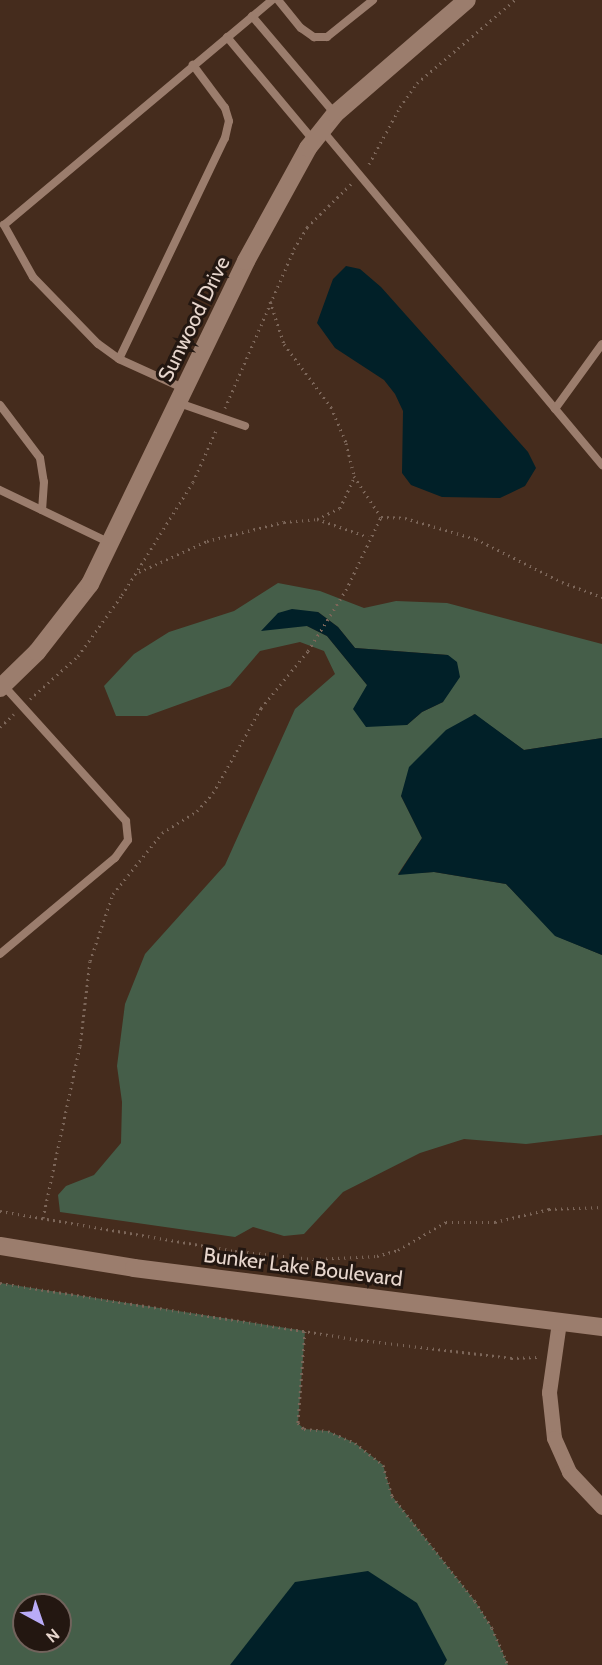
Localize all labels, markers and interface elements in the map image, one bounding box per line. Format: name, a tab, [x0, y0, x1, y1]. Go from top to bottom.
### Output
street label: Sunwood Drive	[153, 252, 235, 386]
street label: Bunker Lake Boulevard	[202, 1242, 404, 1292]
north arrow	[12, 1593, 72, 1653]
text: N	[42, 1625, 63, 1647]

